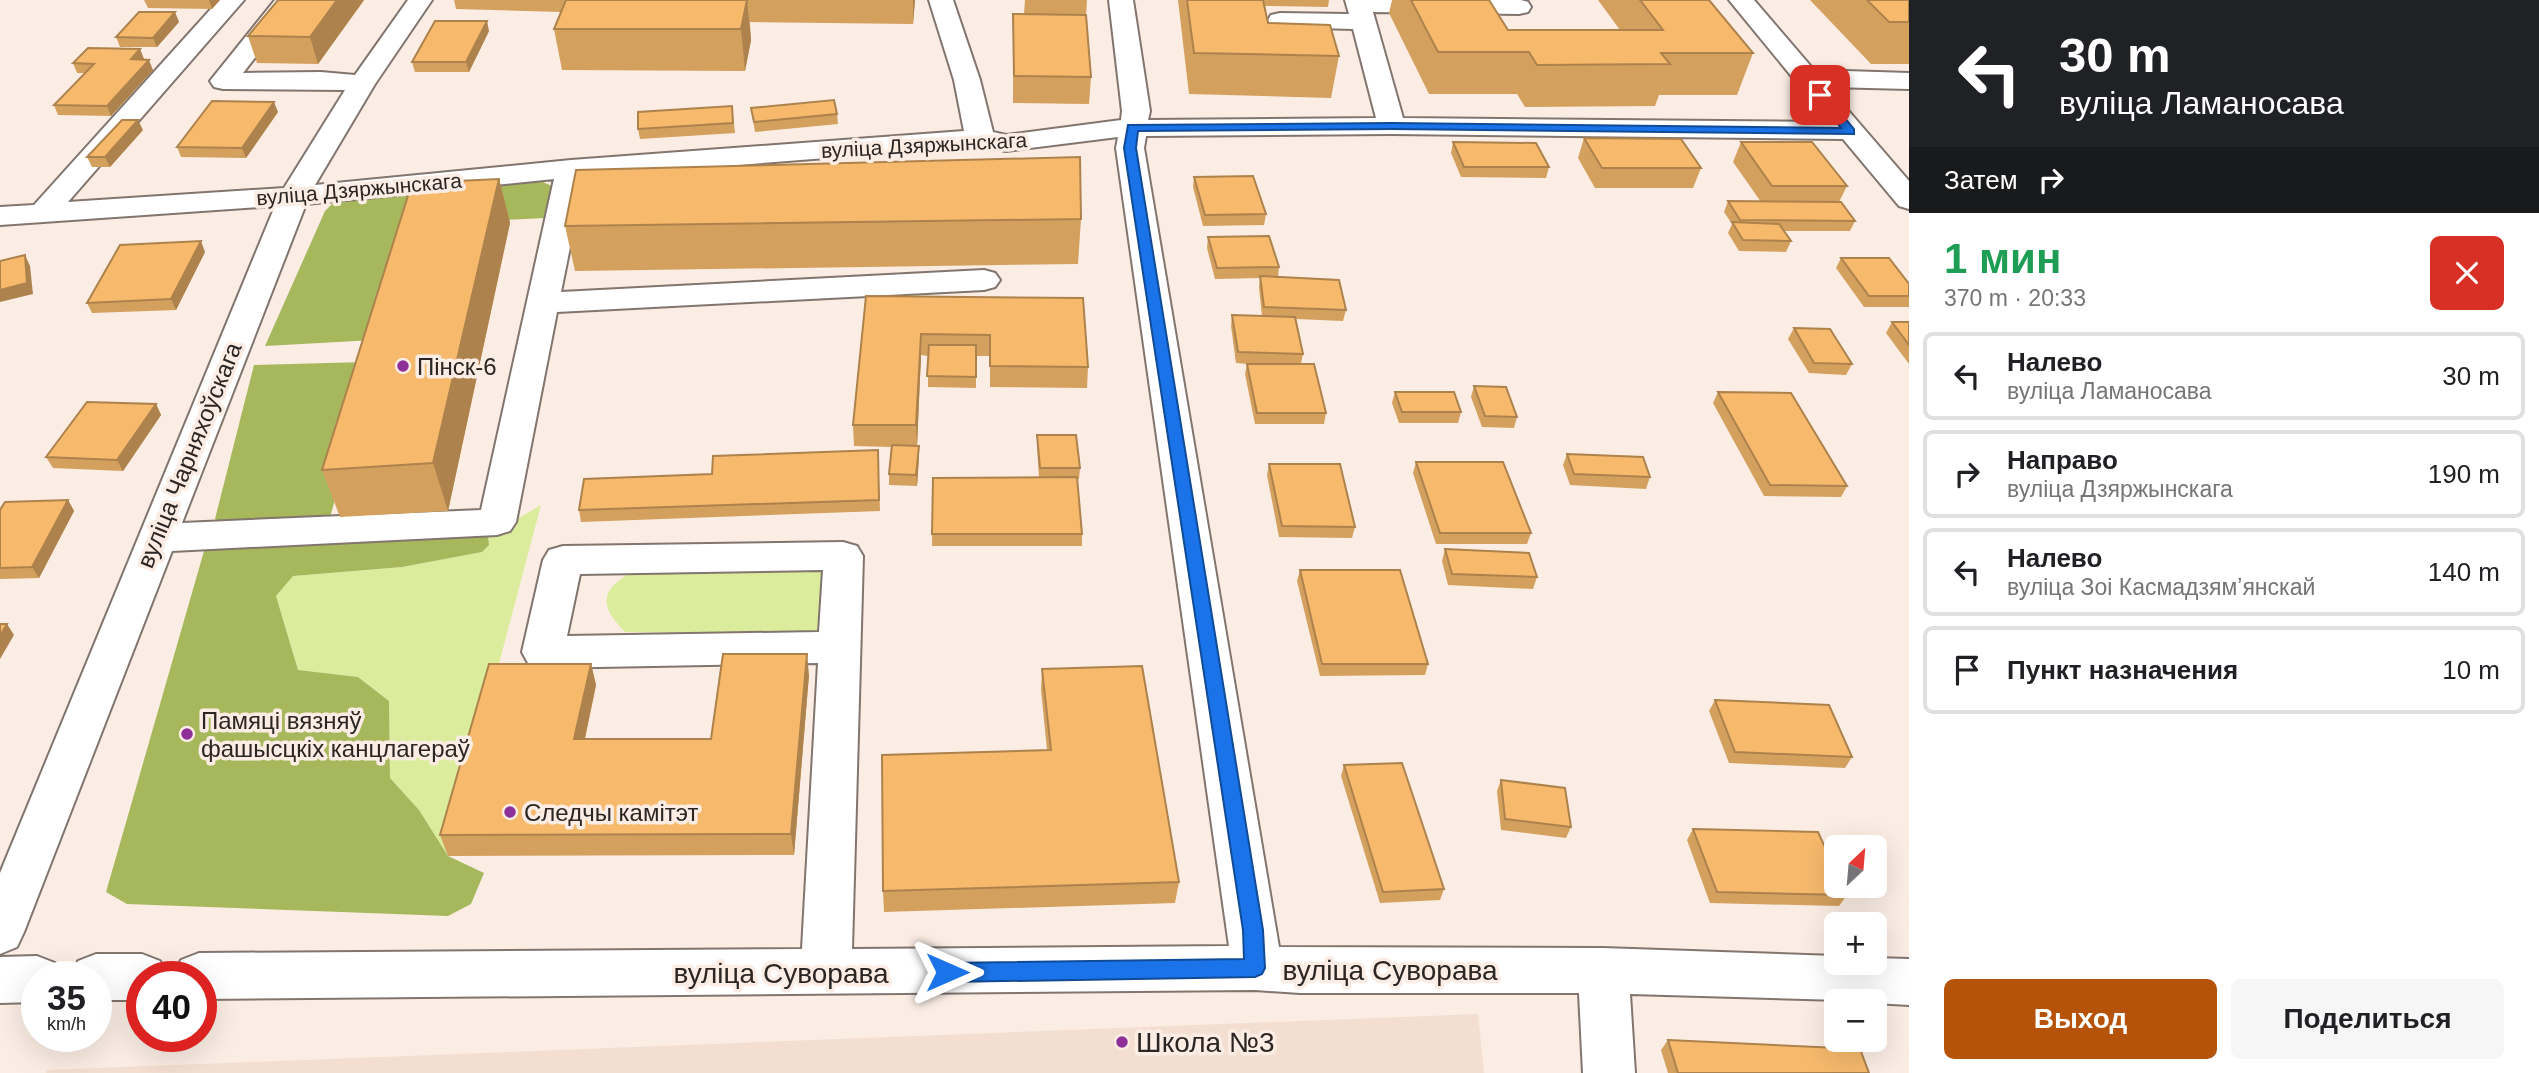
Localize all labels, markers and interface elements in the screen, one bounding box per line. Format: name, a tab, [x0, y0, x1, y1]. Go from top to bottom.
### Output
icon: left	[1944, 28, 2035, 119]
text: 30 m	[2059, 28, 2171, 82]
pin	[1790, 65, 1850, 125]
icon: arrive	[1801, 76, 1839, 114]
text: вуліца Ламаносава	[2059, 85, 2344, 121]
street label: вуліца Дзяржынскага	[820, 128, 1028, 162]
icon: right	[2032, 161, 2070, 199]
text: Затем	[1944, 165, 2018, 195]
street label: вуліца Дзяржынскага	[255, 169, 463, 209]
text: 1 мин	[1944, 235, 2061, 282]
button: close	[2430, 236, 2504, 310]
text: 370 m · 20:33	[1944, 285, 2086, 311]
street label: вуліца Чарняхоўскага	[131, 338, 247, 572]
text: Налево	[2007, 347, 2102, 377]
place label: Пінск-6	[417, 353, 497, 380]
icon: left	[1948, 357, 1986, 395]
marker: Пінск-6	[395, 358, 411, 374]
text: 30 m	[2442, 361, 2500, 391]
text: вуліца Ламаносава	[2007, 378, 2212, 404]
text: Направо	[2007, 445, 2118, 475]
icon: right	[1948, 455, 1986, 493]
text: 190 m	[2428, 459, 2500, 489]
text: вуліца Дзяржынскага	[2007, 476, 2233, 502]
text: Налево	[2007, 543, 2102, 573]
icon: left	[1948, 553, 1986, 591]
text: 140 m	[2428, 557, 2500, 587]
text: вуліца Зоі Касмадзямʼянскай	[2007, 574, 2315, 600]
icon: arrive	[1948, 651, 1986, 689]
text: Пункт назначения	[2007, 655, 2238, 685]
text: 10 m	[2442, 655, 2500, 685]
place label: Памяці вязняў фашысцкіх канцлагераў	[201, 707, 470, 762]
marker: Памяці вязняў фашысцкіх канцлагераў	[179, 726, 195, 742]
place label: Следчы камітэт	[524, 799, 699, 826]
marker: Следчы камітэт	[502, 804, 518, 820]
north arrow	[1824, 835, 1886, 898]
map controls	[1824, 835, 1887, 1052]
button: +	[1824, 912, 1887, 975]
position arrow	[910, 935, 984, 1009]
street label: вуліца Суворава	[1282, 955, 1498, 986]
street label: вуліца Суворава	[673, 958, 889, 989]
speed limit sign: 40	[126, 961, 217, 1052]
text: 35	[47, 978, 86, 1017]
button: Выход	[1944, 979, 2217, 1059]
button: Поделиться	[2231, 979, 2504, 1059]
button: −	[1824, 989, 1887, 1052]
text: km/h	[47, 1014, 86, 1034]
place label: Школа №3	[1136, 1027, 1274, 1058]
marker: Школа №3	[1114, 1034, 1130, 1050]

